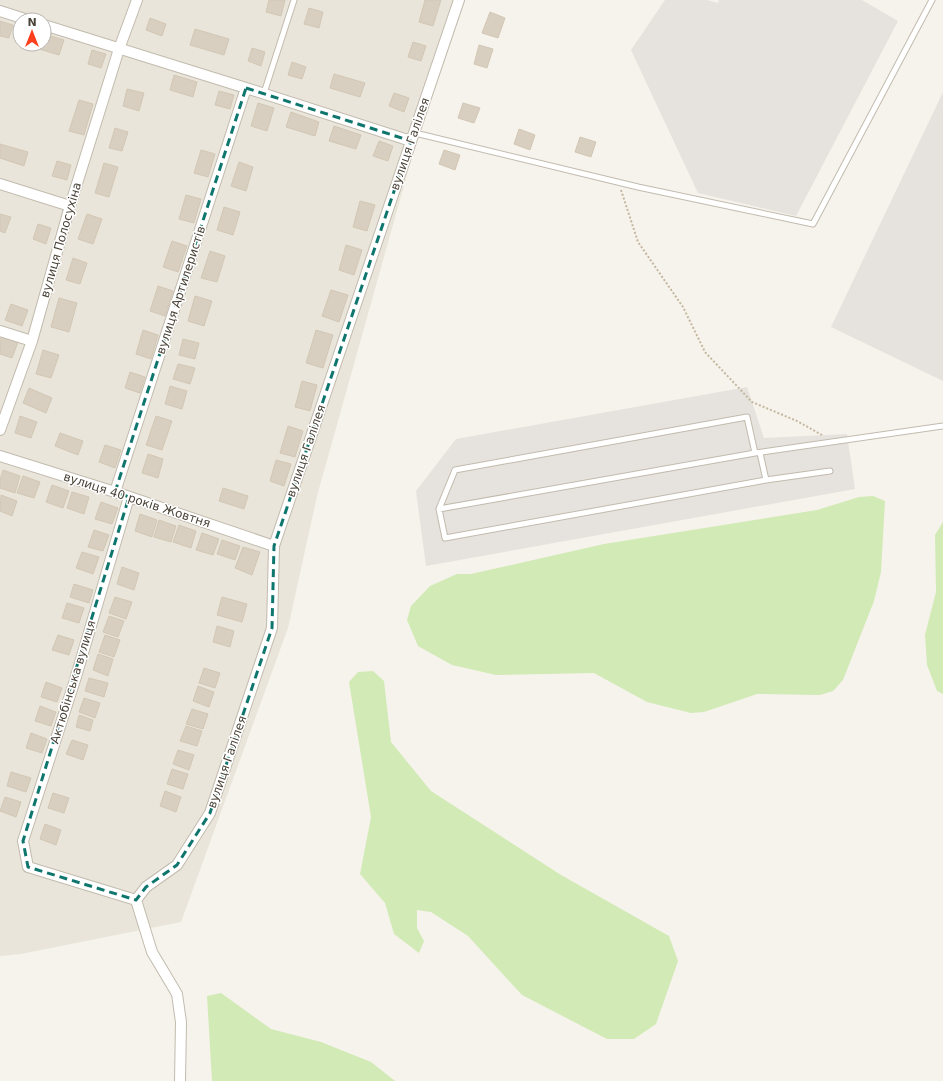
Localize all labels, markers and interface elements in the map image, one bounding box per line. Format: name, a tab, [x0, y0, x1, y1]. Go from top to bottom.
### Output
north arrow	[12, 12, 52, 52]
text: N	[27, 16, 37, 29]
street label: вулиця Галілея	[388, 96, 432, 192]
street label: вулиця Полосухіна	[38, 181, 84, 299]
street label: вулиця Артилеристів	[154, 224, 208, 356]
street label: вулиця Галілея	[284, 403, 328, 499]
street label: вулиця 40 років Жовтня	[62, 470, 212, 530]
street label: Актюбінська вулиця	[48, 619, 98, 745]
street label: вулиця Галілея	[205, 714, 249, 810]

